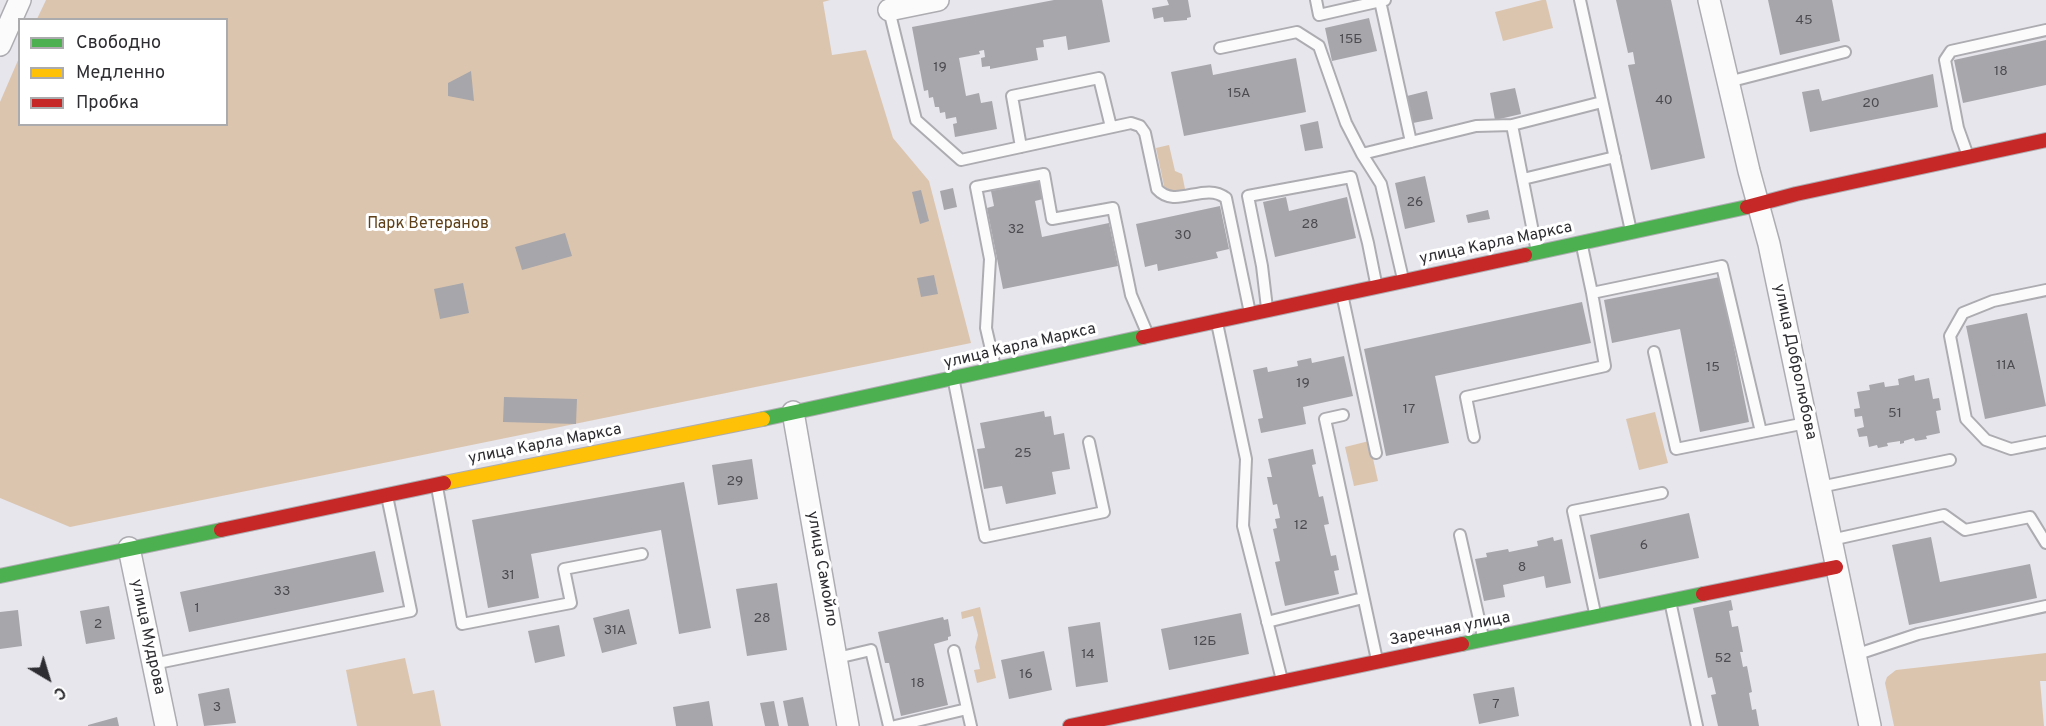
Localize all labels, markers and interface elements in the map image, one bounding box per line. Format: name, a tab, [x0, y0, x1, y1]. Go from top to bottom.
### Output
house number: 45	[1795, 13, 1813, 29]
legend	[18, 18, 228, 126]
text: Свободно	[76, 32, 161, 55]
house number: 15Б	[1339, 32, 1363, 48]
house number: 19	[933, 60, 947, 76]
text: Медленно	[76, 62, 165, 85]
house number: 18	[1994, 64, 2008, 80]
house number: 15А	[1227, 86, 1251, 102]
text: Пробка	[76, 92, 139, 115]
house number: 40	[1655, 93, 1673, 109]
house number: 20	[1862, 96, 1880, 112]
house number: 26	[1407, 195, 1423, 211]
park label: Парк Ветеранов	[367, 215, 489, 235]
house number: 28	[1301, 217, 1319, 233]
street label: улица Карла Маркса	[1418, 218, 1574, 270]
house number: 32	[1008, 222, 1024, 238]
house number: 30	[1174, 228, 1192, 244]
street label: улица Добролюбова	[1768, 282, 1820, 442]
street label: улица Карла Маркса	[942, 320, 1098, 374]
house number: 11А	[1996, 358, 2016, 374]
house number: 15	[1706, 360, 1720, 376]
house number: 19	[1296, 376, 1310, 392]
house number: 17	[1403, 402, 1415, 418]
house number: 51	[1888, 406, 1902, 422]
street label: улица Карла Маркса	[467, 421, 623, 469]
house number: 25	[1014, 446, 1032, 462]
house number: 29	[727, 474, 743, 490]
street label: улица Самойло	[801, 510, 841, 628]
house number: 12	[1294, 518, 1308, 534]
house number: 6	[1640, 538, 1648, 554]
house number: 8	[1518, 560, 1526, 576]
house number: 31	[501, 568, 515, 584]
street label: улица Мудрова	[125, 578, 169, 696]
house number: 33	[274, 584, 290, 600]
house number: 1	[194, 601, 200, 617]
street label: Заречная улица	[1388, 609, 1512, 651]
house number: 28	[753, 611, 771, 627]
house number: 2	[94, 617, 102, 633]
house number: 31А	[604, 623, 626, 639]
house number: 12Б	[1194, 634, 1216, 650]
house number: 14	[1081, 647, 1095, 663]
north arrow	[18, 648, 78, 708]
house number: 52	[1714, 651, 1732, 667]
house number: 16	[1019, 667, 1033, 683]
house number: 18	[911, 676, 925, 692]
text: С	[49, 681, 69, 703]
house number: 7	[1492, 697, 1500, 713]
house number: 3	[213, 700, 221, 716]

